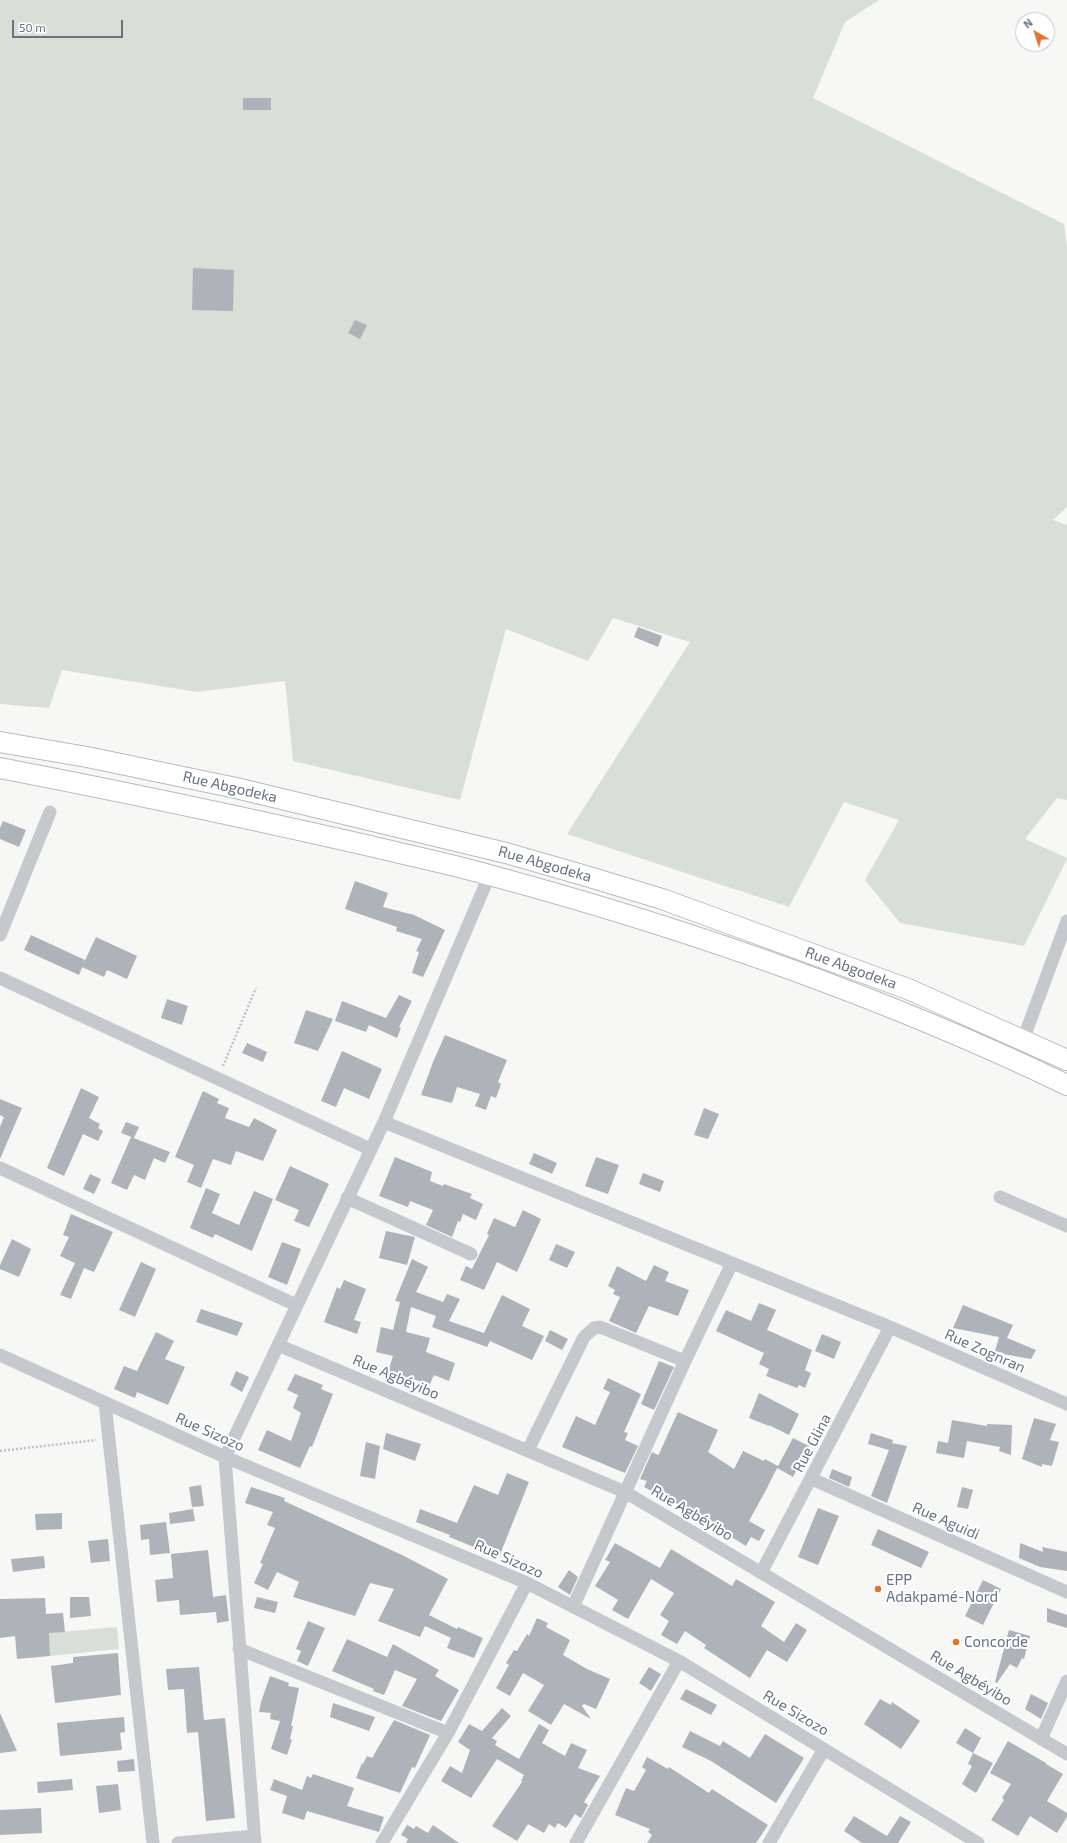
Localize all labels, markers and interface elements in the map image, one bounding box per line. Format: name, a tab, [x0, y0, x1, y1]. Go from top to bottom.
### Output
scale bar	[14, 12, 125, 38]
north arrow	[1015, 12, 1055, 52]
text: N	[1021, 16, 1035, 31]
text: 50 m	[19, 20, 46, 34]
street label: Rue Abgodeka	[181, 767, 279, 807]
street label: Rue Abgodeka	[496, 842, 594, 886]
street label: Rue Abgodeka	[803, 943, 899, 993]
street label: Rue Zognran	[942, 1325, 1028, 1377]
street label: Rue Agbéyibo	[350, 1351, 442, 1403]
street label: Rue Sizozo	[173, 1409, 247, 1455]
street label: Rue Glina	[789, 1411, 835, 1475]
street label: Rue Agbéyibo	[648, 1482, 736, 1544]
street label: Rue Aguidi	[910, 1498, 982, 1544]
street label: Rue Sizozo	[472, 1536, 546, 1582]
place label: EPP Adakpamé-Nord	[886, 1571, 998, 1606]
marker: EPP Adakpamé-Nord	[873, 1584, 883, 1594]
place label: Concorde	[964, 1633, 1028, 1651]
marker: Concorde	[951, 1637, 961, 1647]
street label: Rue Agbéyibo	[927, 1647, 1015, 1709]
street label: Rue Sizozo	[760, 1686, 832, 1740]

